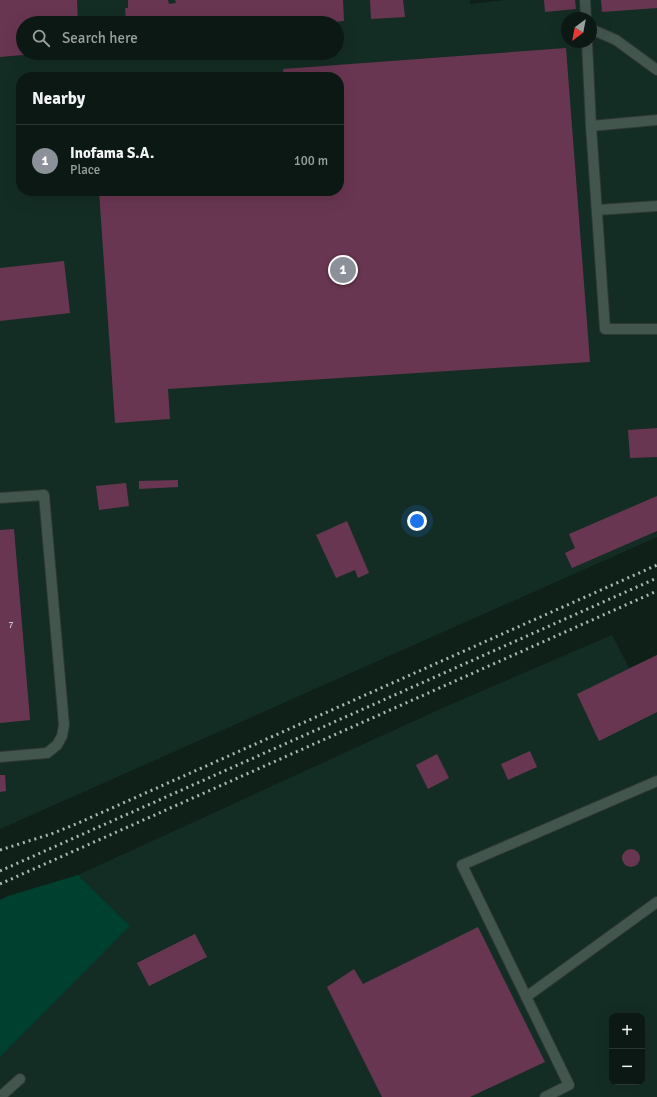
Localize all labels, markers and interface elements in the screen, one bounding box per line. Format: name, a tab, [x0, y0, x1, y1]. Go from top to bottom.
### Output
north arrow	[561, 12, 597, 48]
search box	[16, 16, 344, 60]
icon: search	[30, 27, 52, 49]
text: Search here	[62, 29, 138, 47]
text: Nearby	[32, 88, 85, 109]
text: Inofama S.A.	[70, 144, 154, 162]
text: 1	[41, 153, 49, 169]
text: 100 m	[294, 153, 328, 169]
text: Place	[70, 162, 100, 178]
pin: 1	[330, 255, 356, 285]
your location	[407, 511, 427, 531]
house number: 7	[8, 619, 14, 631]
map controls	[609, 1013, 645, 1085]
button: +	[609, 1013, 645, 1049]
button: −	[609, 1049, 645, 1085]

